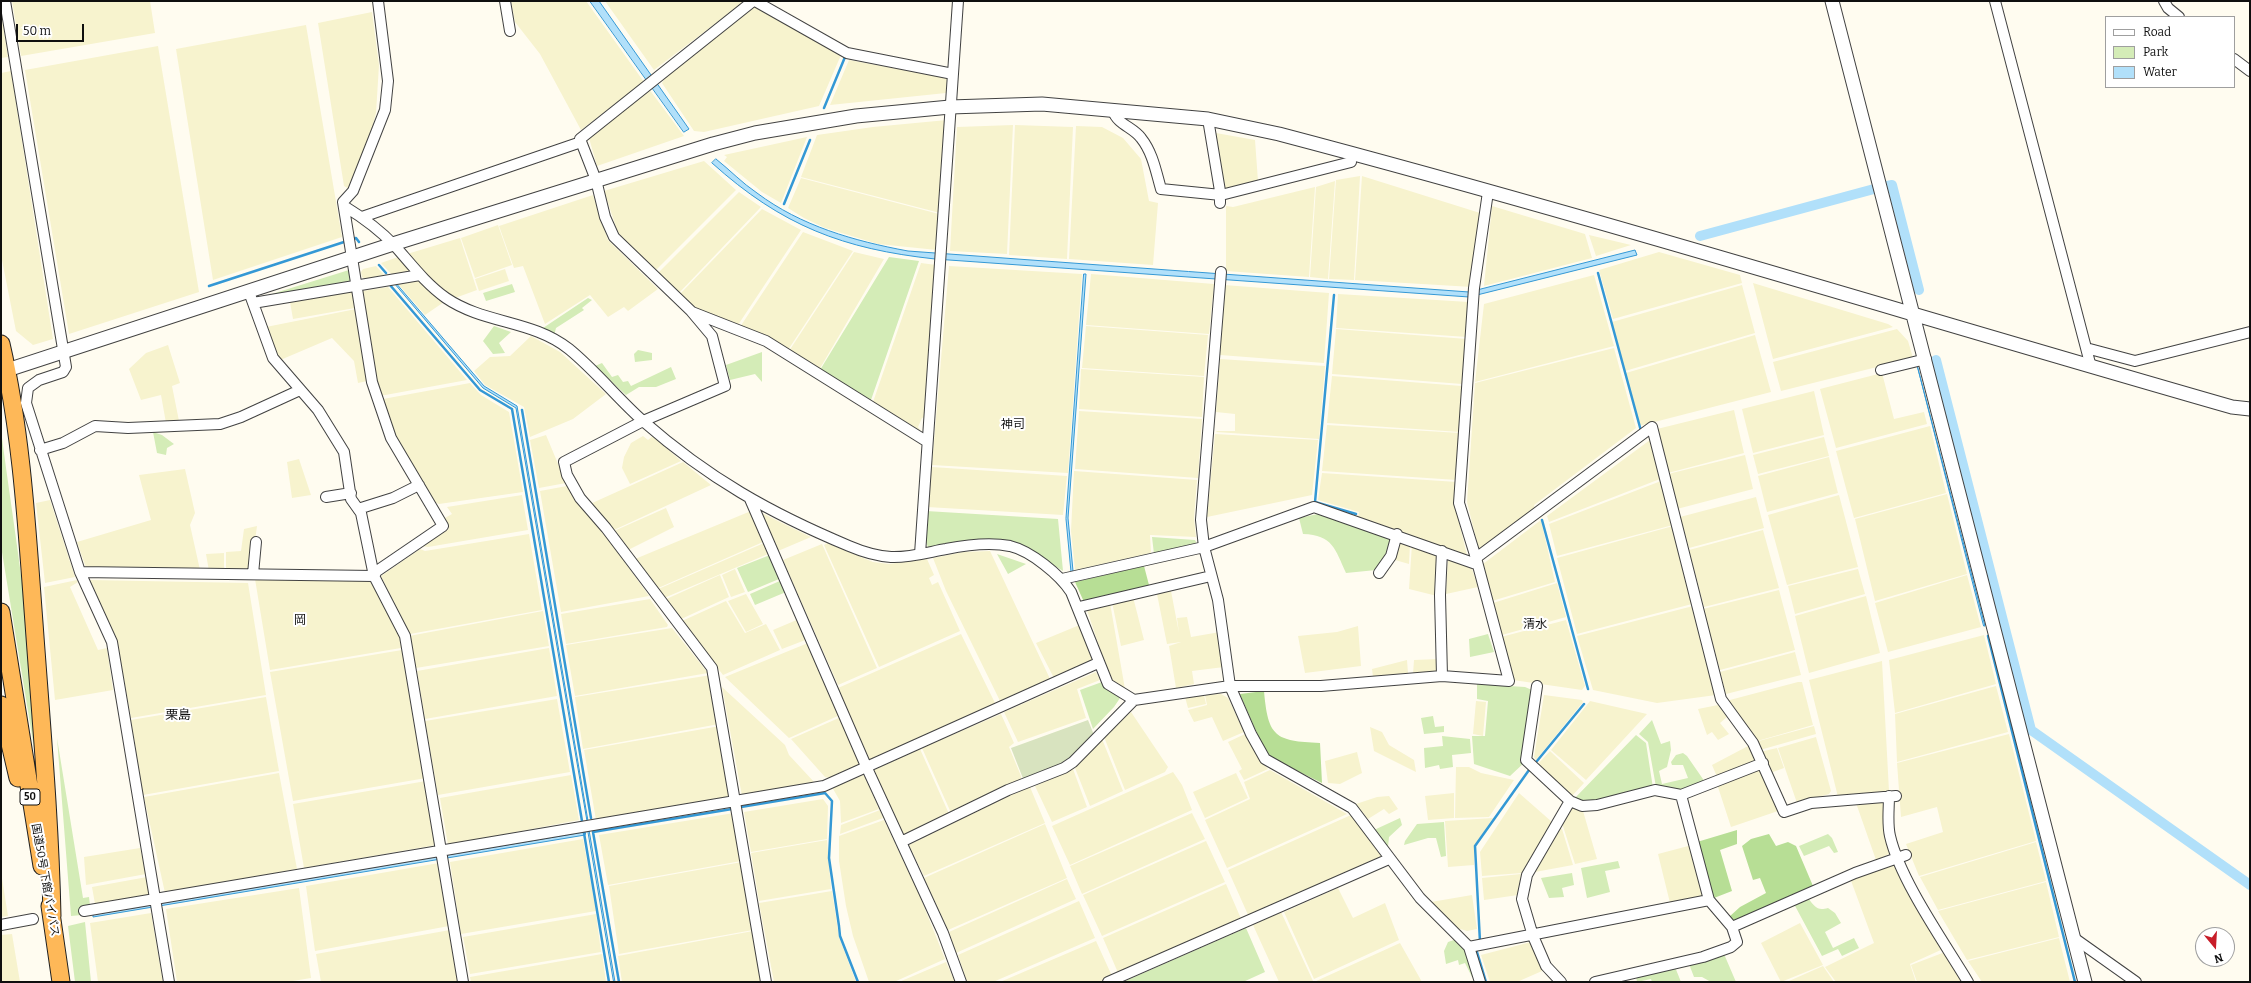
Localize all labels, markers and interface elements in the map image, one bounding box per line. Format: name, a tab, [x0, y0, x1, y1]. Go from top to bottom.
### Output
scale bar	[18, 16, 86, 42]
legend	[2105, 16, 2235, 88]
text: 50 m	[23, 24, 51, 38]
text: Road	[2143, 25, 2171, 39]
text: Park	[2143, 45, 2168, 59]
text: Water	[2143, 65, 2177, 79]
district label: 神司	[1001, 418, 1025, 432]
district label: 岡	[294, 614, 306, 628]
district label: 清水	[1523, 618, 1547, 632]
district label: 栗島	[165, 707, 191, 723]
road number: 50	[20, 789, 40, 805]
street label: 国道50号 下館バイパス	[29, 823, 61, 937]
north arrow	[2195, 927, 2235, 967]
text: N	[2213, 950, 2225, 965]

